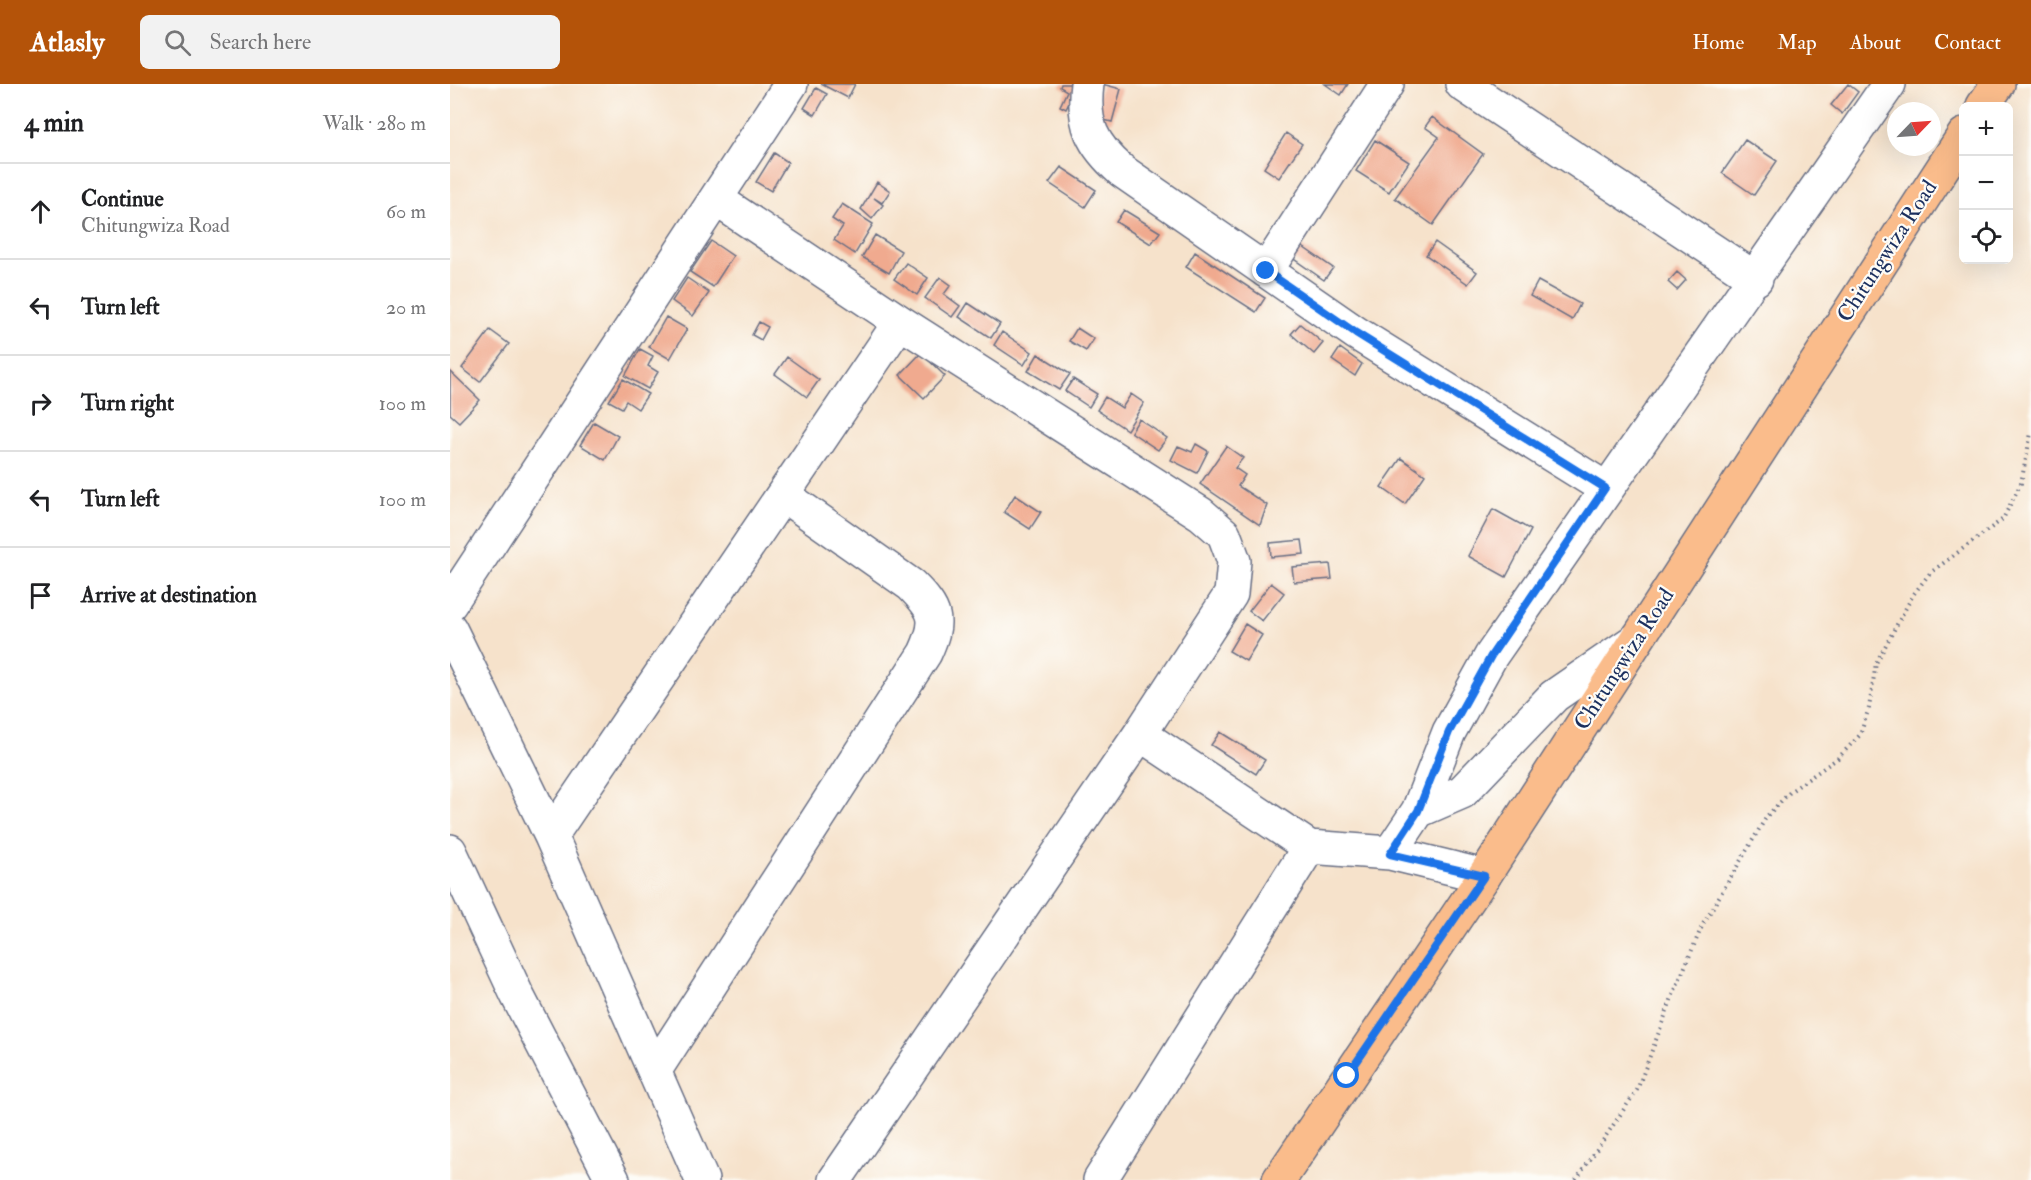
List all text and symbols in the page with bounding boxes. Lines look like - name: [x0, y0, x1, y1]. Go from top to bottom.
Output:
- search box: [140, 15, 560, 69]
- text: Atlasly: [30, 25, 104, 60]
- icon: search: [161, 26, 194, 59]
- text: Search here: [209, 28, 311, 56]
- text: Home: [1692, 29, 1744, 56]
- text: Map: [1777, 29, 1817, 56]
- text: About: [1850, 29, 1901, 56]
- text: Contact: [1934, 29, 2001, 56]
- north arrow: [1887, 102, 1941, 156]
- map controls: [1959, 102, 2013, 264]
- button: +: [1959, 102, 2013, 156]
- text: 4 min: [24, 107, 84, 139]
- text: Walk · 280 m: [323, 111, 426, 136]
- button: −: [1959, 156, 2013, 210]
- street label: Chitungwiza Road: [1831, 175, 1943, 327]
- text: Continue: [81, 185, 164, 213]
- icon: ahead: [24, 195, 57, 228]
- text: 60 m: [386, 199, 426, 224]
- button: locate: [1959, 210, 2013, 264]
- text: Chitungwiza Road: [81, 213, 230, 238]
- route end: [1252, 257, 1278, 283]
- icon: left: [24, 291, 57, 324]
- text: Turn left: [81, 293, 160, 321]
- text: 20 m: [386, 295, 426, 320]
- icon: right: [24, 387, 57, 420]
- text: Turn right: [81, 389, 174, 417]
- text: 100 m: [379, 391, 426, 416]
- icon: left: [24, 483, 57, 516]
- text: Turn left: [81, 485, 160, 513]
- text: 100 m: [379, 487, 426, 512]
- icon: arrive: [24, 579, 57, 612]
- text: Arrive at destination: [81, 581, 257, 609]
- street label: Chitungwiza Road: [1568, 583, 1680, 735]
- route start: [1333, 1062, 1359, 1088]

